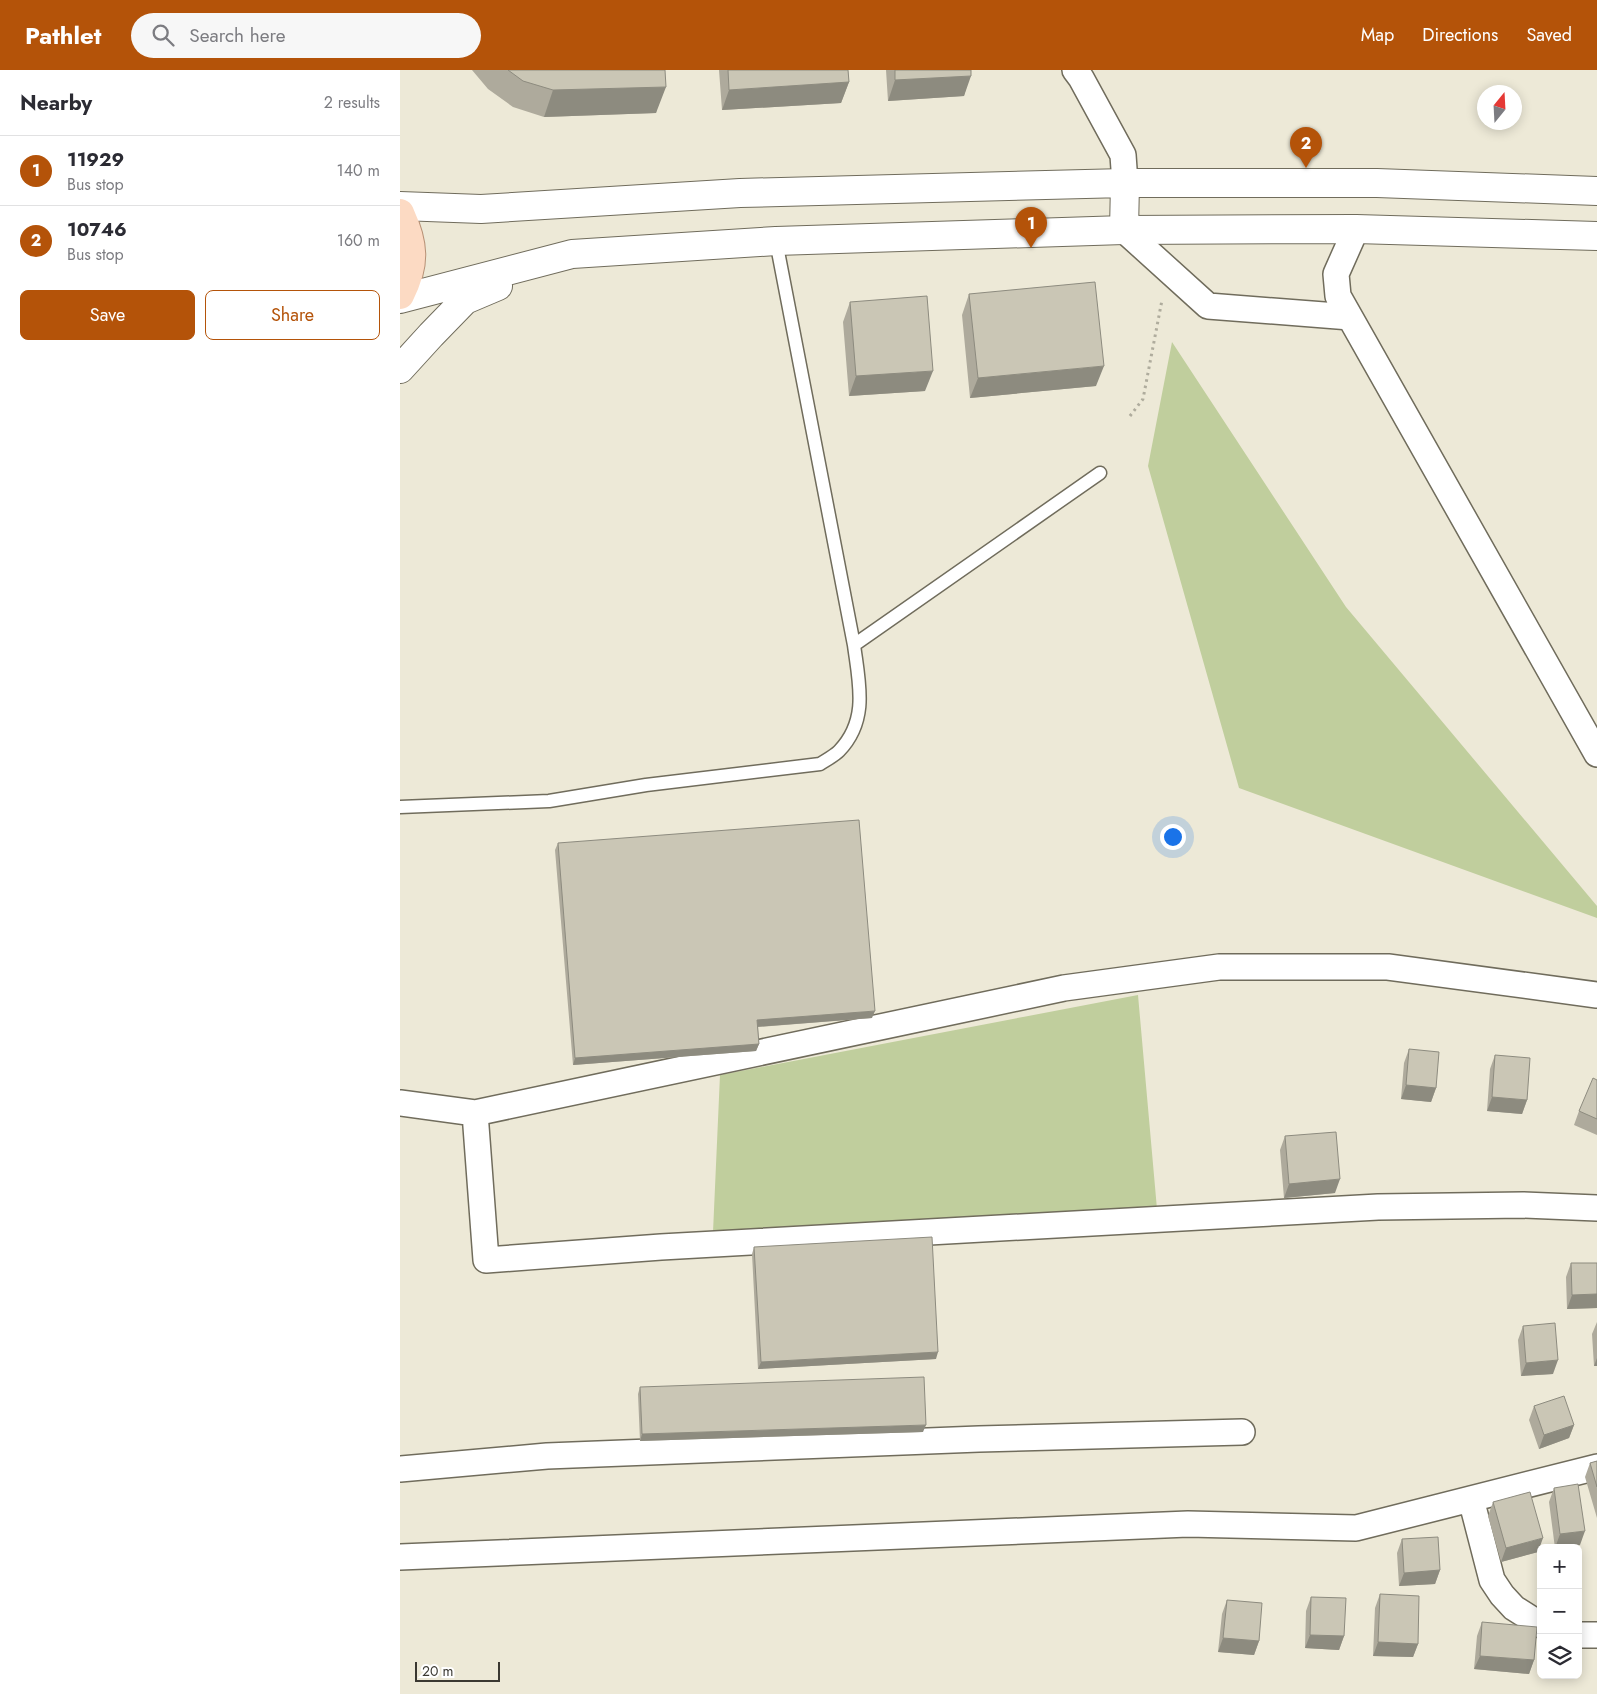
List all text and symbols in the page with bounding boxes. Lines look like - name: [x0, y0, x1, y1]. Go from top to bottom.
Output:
- search box: [131, 13, 481, 58]
- text: Pathlet: [25, 18, 101, 53]
- icon: search: [149, 21, 177, 49]
- text: Search here: [189, 22, 285, 49]
- text: Map: [1361, 22, 1394, 48]
- text: Directions: [1422, 22, 1498, 48]
- text: Saved: [1526, 22, 1572, 48]
- north arrow: [1477, 85, 1522, 130]
- text: Nearby: [20, 88, 92, 118]
- text: 2 results: [324, 91, 380, 114]
- pin: 2: [1290, 127, 1322, 168]
- text: 11929: [67, 146, 124, 173]
- text: 1: [32, 159, 40, 182]
- text: 140 m: [337, 159, 380, 182]
- text: Bus stop: [67, 173, 124, 196]
- pin: 1: [1015, 207, 1047, 248]
- text: 10746: [67, 216, 127, 243]
- text: 2: [31, 229, 41, 252]
- text: 160 m: [337, 229, 380, 252]
- text: Bus stop: [67, 243, 124, 266]
- button: Save: [20, 290, 195, 340]
- button: Share: [205, 290, 380, 340]
- your location: [1160, 824, 1186, 850]
- map controls: [1537, 1544, 1582, 1679]
- button: +: [1537, 1544, 1582, 1589]
- button: −: [1537, 1589, 1582, 1634]
- button: layers: [1537, 1634, 1582, 1679]
- scale bar: [415, 1659, 500, 1682]
- text: 20 m: [422, 1661, 454, 1681]

